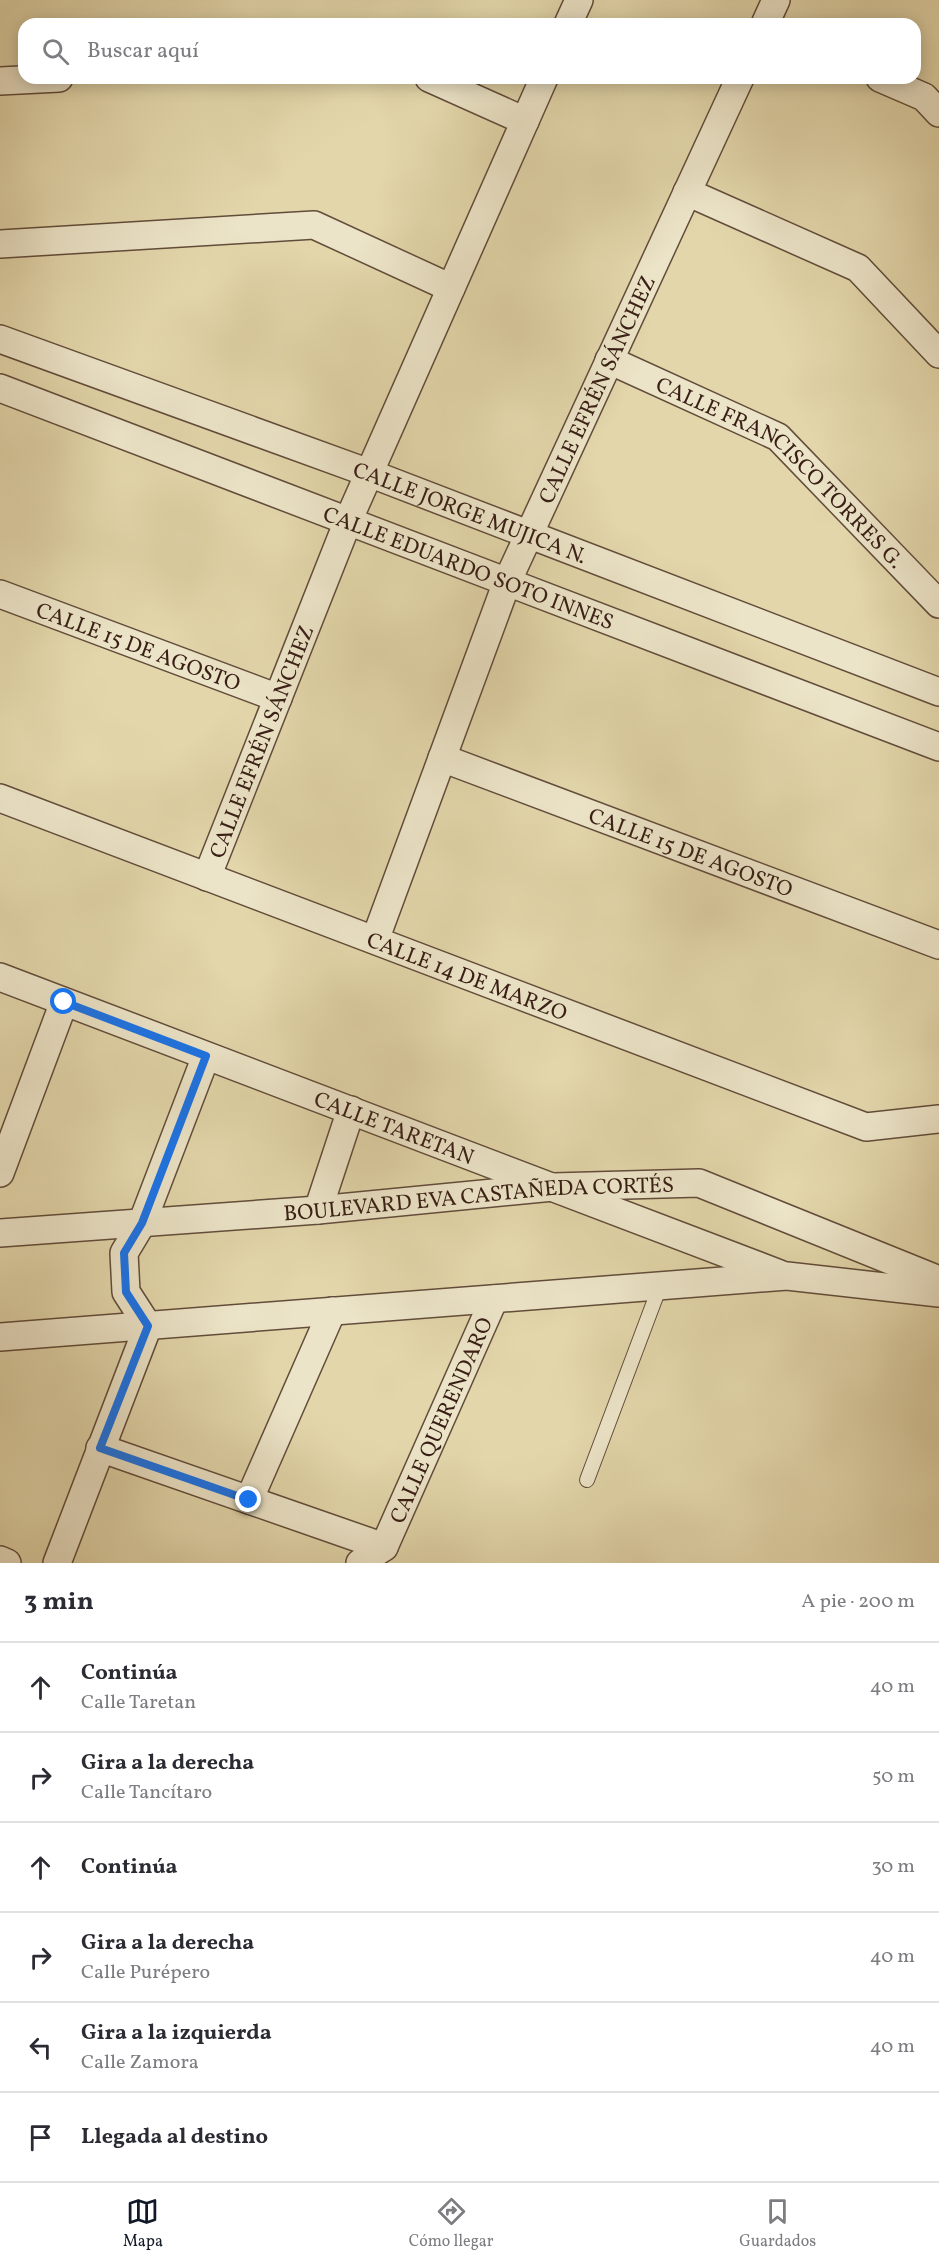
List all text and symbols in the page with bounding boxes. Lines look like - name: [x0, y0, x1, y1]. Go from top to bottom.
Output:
- search box: [18, 18, 921, 84]
- icon: search: [39, 35, 72, 68]
- text: Buscar aquí: [87, 36, 199, 67]
- street label: CALLE EFRÉN SÁNCHEZ: [532, 271, 665, 509]
- street label: CALLE FRANCISCO TORRES G.: [650, 370, 910, 577]
- street label: CALLE JORGE MUJICA N.: [348, 455, 591, 573]
- street label: CALLE EDUARDO SOTO INNES: [318, 500, 618, 639]
- street label: CALLE 15 DE AGOSTO: [31, 596, 244, 701]
- street label: CALLE EFRÉN SÁNCHEZ: [203, 621, 323, 863]
- street label: CALLE 15 DE AGOSTO: [583, 801, 797, 907]
- street label: CALLE 14 DE MARZO: [362, 926, 571, 1030]
- route start: [50, 988, 76, 1014]
- street label: CALLE TARETAN: [309, 1085, 478, 1174]
- street label: BOULEVARD EVA CASTAÑEDA CORTÉS: [282, 1171, 674, 1230]
- street label: CALLE QUERENDARO: [383, 1313, 502, 1529]
- route end: [235, 1486, 261, 1512]
- text: 3 min: [24, 1584, 94, 1620]
- text: A pie · 200 m: [801, 1588, 915, 1616]
- text: Continúa: [81, 1658, 178, 1689]
- icon: ahead: [24, 1671, 57, 1704]
- text: 40 m: [870, 1673, 915, 1701]
- text: Calle Taretan: [81, 1689, 196, 1717]
- text: Gira a la derecha: [81, 1748, 254, 1779]
- icon: right: [24, 1761, 57, 1794]
- text: 50 m: [872, 1763, 915, 1791]
- text: Calle Tancítaro: [81, 1779, 212, 1807]
- icon: ahead: [24, 1851, 57, 1884]
- text: Continúa: [81, 1852, 178, 1883]
- text: 30 m: [871, 1853, 915, 1881]
- text: Gira a la derecha: [81, 1928, 254, 1959]
- icon: right: [24, 1941, 57, 1974]
- text: 40 m: [870, 1943, 915, 1971]
- text: Calle Purépero: [81, 1959, 210, 1987]
- text: Gira a la izquierda: [81, 2018, 272, 2049]
- icon: left: [24, 2031, 57, 2064]
- text: 40 m: [870, 2033, 915, 2061]
- text: Calle Zamora: [81, 2049, 199, 2077]
- icon: arrive: [24, 2121, 57, 2154]
- text: Llegada al destino: [81, 2122, 268, 2153]
- tab: Mapa: [123, 2195, 163, 2253]
- tab: Cómo llegar: [409, 2195, 494, 2253]
- tab: Guardados: [739, 2195, 816, 2253]

